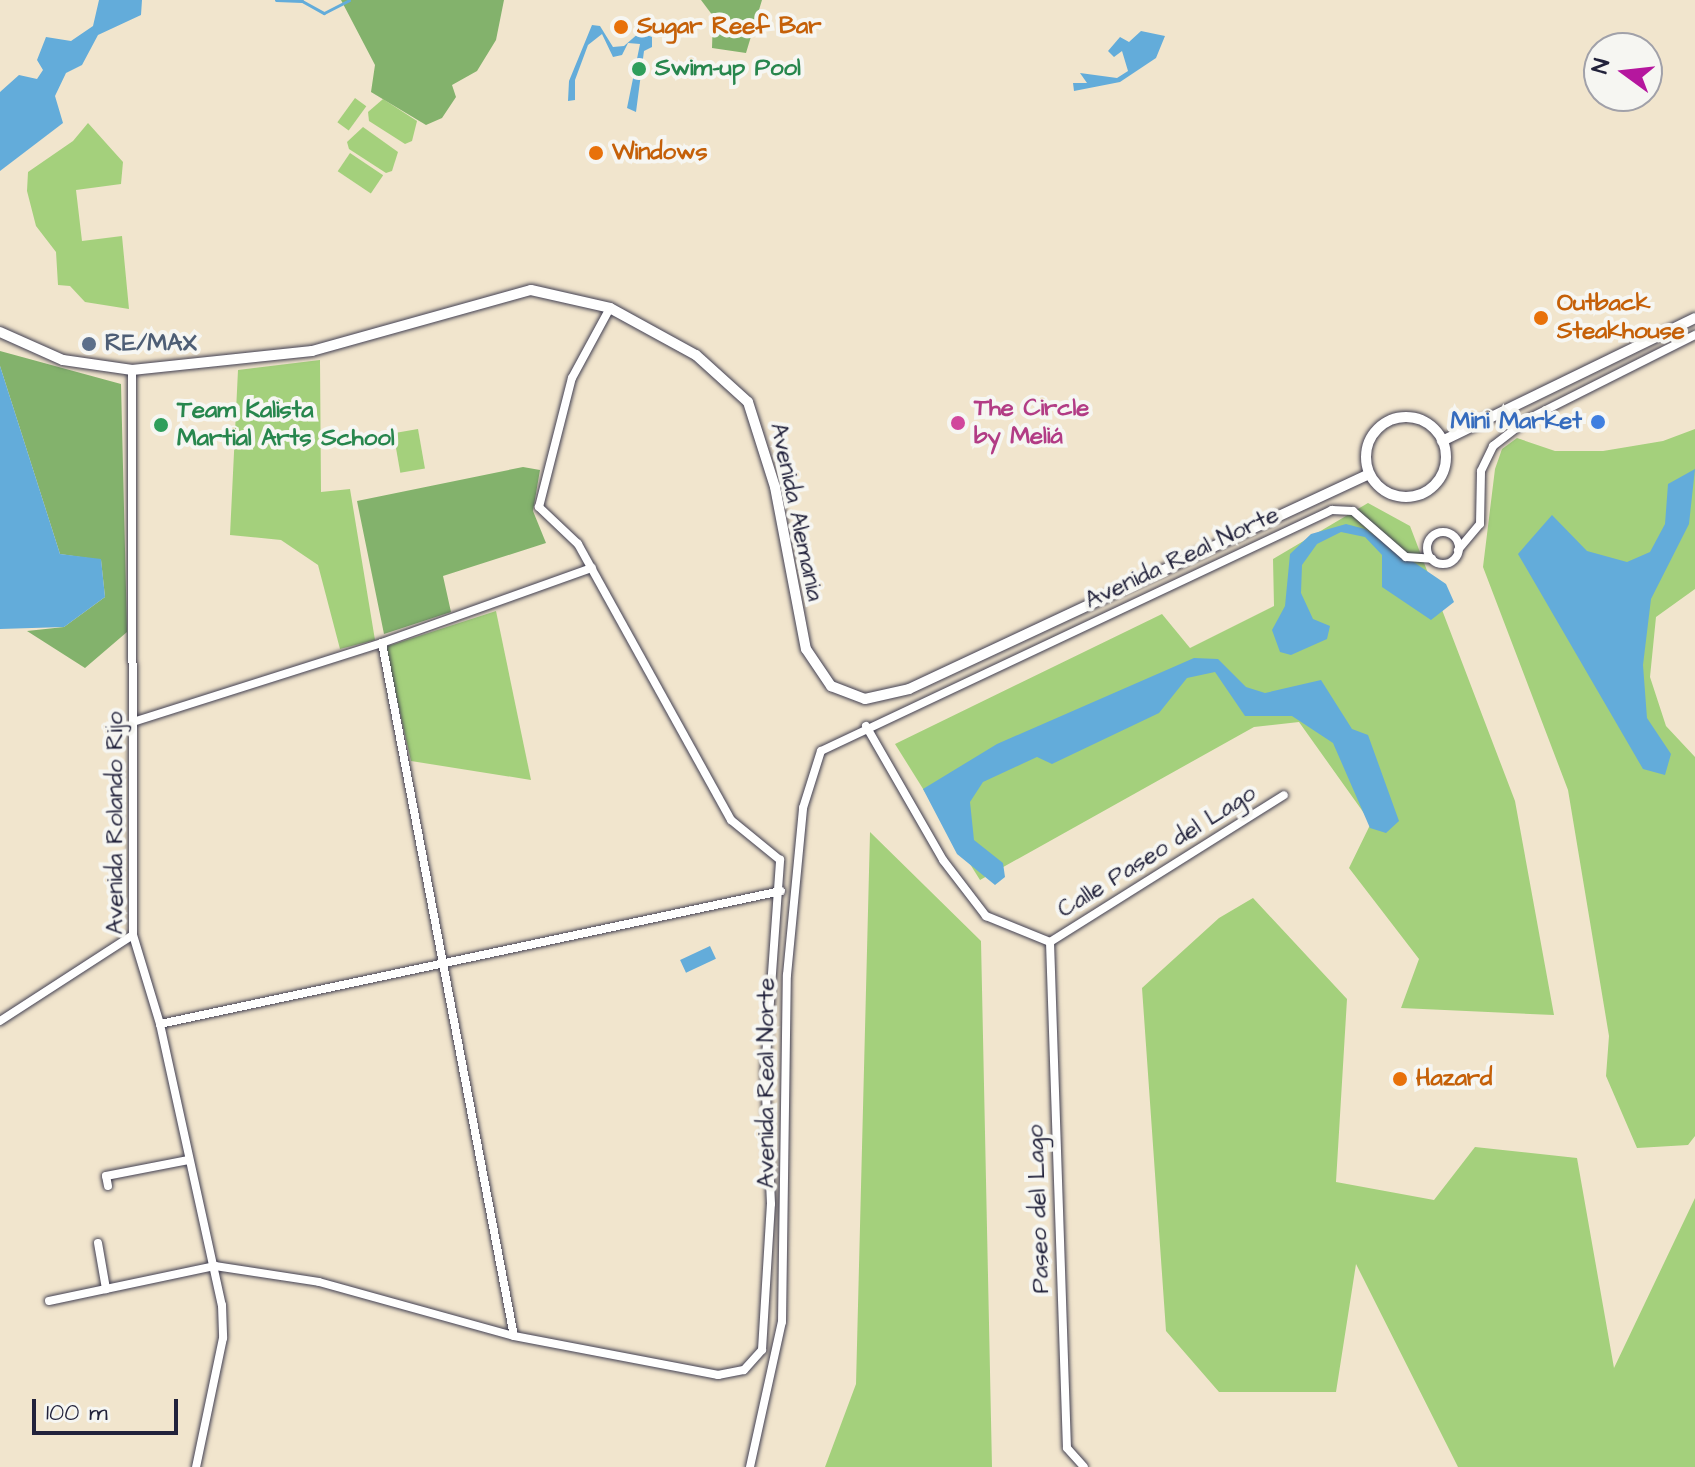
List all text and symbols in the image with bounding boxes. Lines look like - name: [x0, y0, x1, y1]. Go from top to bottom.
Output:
- place label: Sugar Reef Bar: [637, 13, 822, 41]
- marker: Sugar Reef Bar: [612, 18, 630, 36]
- north arrow: [1583, 32, 1663, 112]
- place label: Swim-up Pool: [655, 55, 801, 83]
- text: N: [1585, 56, 1618, 77]
- marker: Swim-up Pool: [630, 60, 648, 78]
- place label: Windows: [612, 139, 707, 167]
- marker: Windows: [587, 144, 605, 162]
- place label: Outback Steakhouse: [1557, 290, 1685, 346]
- marker: Outback Steakhouse: [1532, 309, 1550, 327]
- place label: RE/MAX: [105, 330, 197, 358]
- marker: RE/MAX: [80, 335, 98, 353]
- place label: The Circle by Meliá: [974, 395, 1089, 451]
- place label: Team Kalista Martial Arts School: [177, 397, 394, 453]
- place label: Mini Market: [1451, 408, 1582, 436]
- marker: Mini Market: [1589, 413, 1607, 431]
- marker: The Circle by Meliá: [949, 414, 967, 432]
- marker: Team Kalista Martial Arts School: [152, 416, 170, 434]
- street label: Avenida Alemania: [763, 420, 829, 604]
- street label: Avenida Real Norte: [1080, 500, 1284, 616]
- street label: Avenida Rolando Rijo: [102, 711, 130, 935]
- street label: Calle Paseo del Lago: [1053, 779, 1261, 925]
- street label: Avenida Real Norte: [753, 978, 781, 1188]
- place label: Hazard: [1416, 1065, 1492, 1093]
- marker: Hazard: [1391, 1070, 1409, 1088]
- street label: Paseo del Lago: [1022, 1124, 1056, 1294]
- scale bar: [36, 1383, 182, 1433]
- text: 100 m: [46, 1396, 108, 1430]

